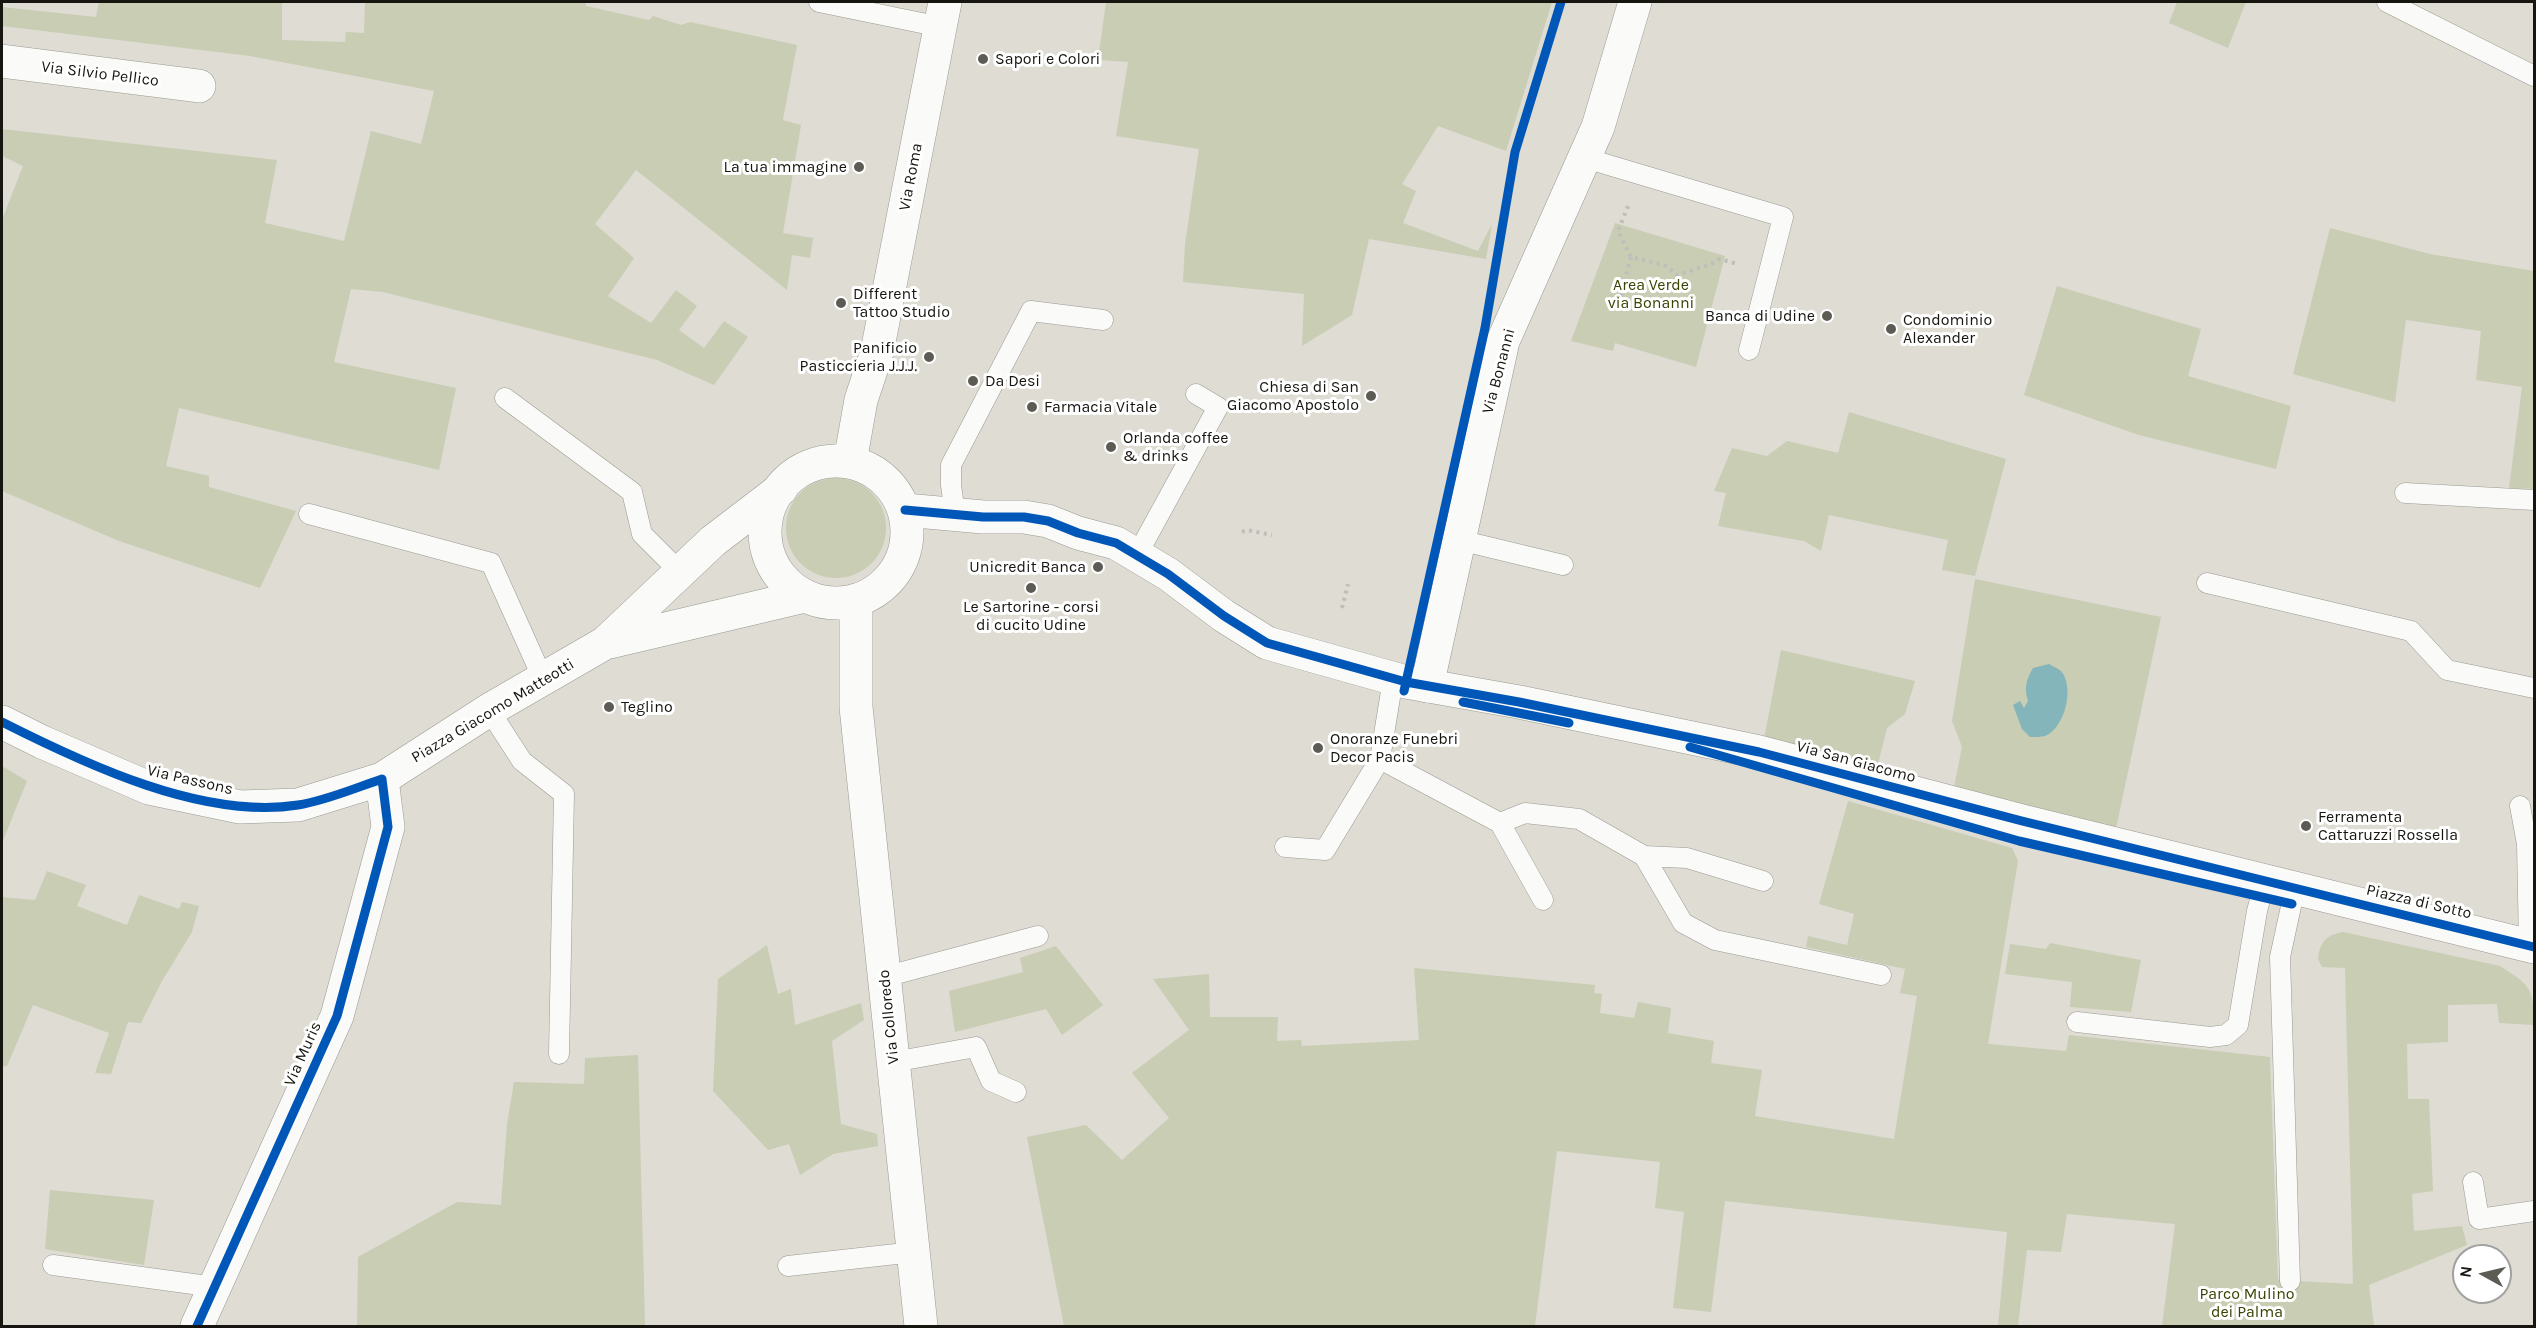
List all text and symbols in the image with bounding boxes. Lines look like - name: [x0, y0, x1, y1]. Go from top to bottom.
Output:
- place label: Sapori e Colori: [995, 49, 1100, 69]
- marker: Sapori e Colori: [976, 52, 990, 66]
- street label: Via Silvio Pellico: [40, 57, 160, 91]
- street label: Via Roma: [895, 141, 927, 213]
- place label: La tua immagine: [723, 157, 847, 177]
- marker: La tua immagine: [852, 160, 866, 174]
- park label: Area Verde via Bonanni: [1608, 275, 1694, 313]
- place label: Different Tattoo Studio: [853, 284, 950, 322]
- marker: Different Tattoo Studio: [834, 296, 848, 310]
- place label: Banca di Udine: [1705, 306, 1815, 326]
- marker: Banca di Udine: [1820, 309, 1834, 323]
- place label: Condominio Alexander: [1903, 310, 1992, 348]
- marker: Condominio Alexander: [1884, 322, 1898, 336]
- street label: Via Bonanni: [1478, 326, 1520, 416]
- place label: Panificio Pasticcieria J.J.J.: [800, 338, 917, 376]
- marker: Panificio Pasticcieria J.J.J.: [922, 350, 936, 364]
- place label: Da Desi: [985, 371, 1040, 391]
- marker: Da Desi: [966, 374, 980, 388]
- place label: Chiesa di San Giacomo Apostolo: [1227, 377, 1359, 415]
- marker: Chiesa di San Giacomo Apostolo: [1364, 389, 1378, 403]
- place label: Farmacia Vitale: [1044, 397, 1157, 417]
- marker: Farmacia Vitale: [1025, 400, 1039, 414]
- place label: Orlanda coffee & drinks: [1123, 428, 1229, 466]
- marker: Orlanda coffee & drinks: [1104, 440, 1118, 454]
- place label: Unicredit Banca: [969, 557, 1086, 577]
- marker: Unicredit Banca: [1091, 560, 1105, 574]
- marker: Le Sartorine - corsi di cucito Udine: [1024, 581, 1038, 595]
- place label: Le Sartorine - corsi di cucito Udine: [963, 597, 1099, 635]
- street label: Piazza Giacomo Matteotti: [408, 655, 578, 767]
- place label: Teglino: [621, 697, 673, 717]
- marker: Teglino: [602, 700, 616, 714]
- place label: Onoranze Funebri Decor Pacis: [1330, 729, 1458, 767]
- street label: Via San Giacomo: [1794, 737, 1918, 787]
- marker: Onoranze Funebri Decor Pacis: [1311, 741, 1325, 755]
- street label: Via Passons: [145, 761, 235, 799]
- place label: Ferramenta Cattaruzzi Rossella: [2318, 807, 2458, 845]
- marker: Ferramenta Cattaruzzi Rossella: [2299, 819, 2313, 833]
- street label: Piazza di Sotto: [2364, 881, 2474, 923]
- street label: Via Colloredo: [874, 969, 904, 1065]
- street label: Via Muris: [280, 1019, 326, 1089]
- north arrow: [2452, 1244, 2512, 1304]
- text: N: [2455, 1265, 2476, 1279]
- park label: Parco Mulino dei Palma: [2199, 1284, 2295, 1322]

